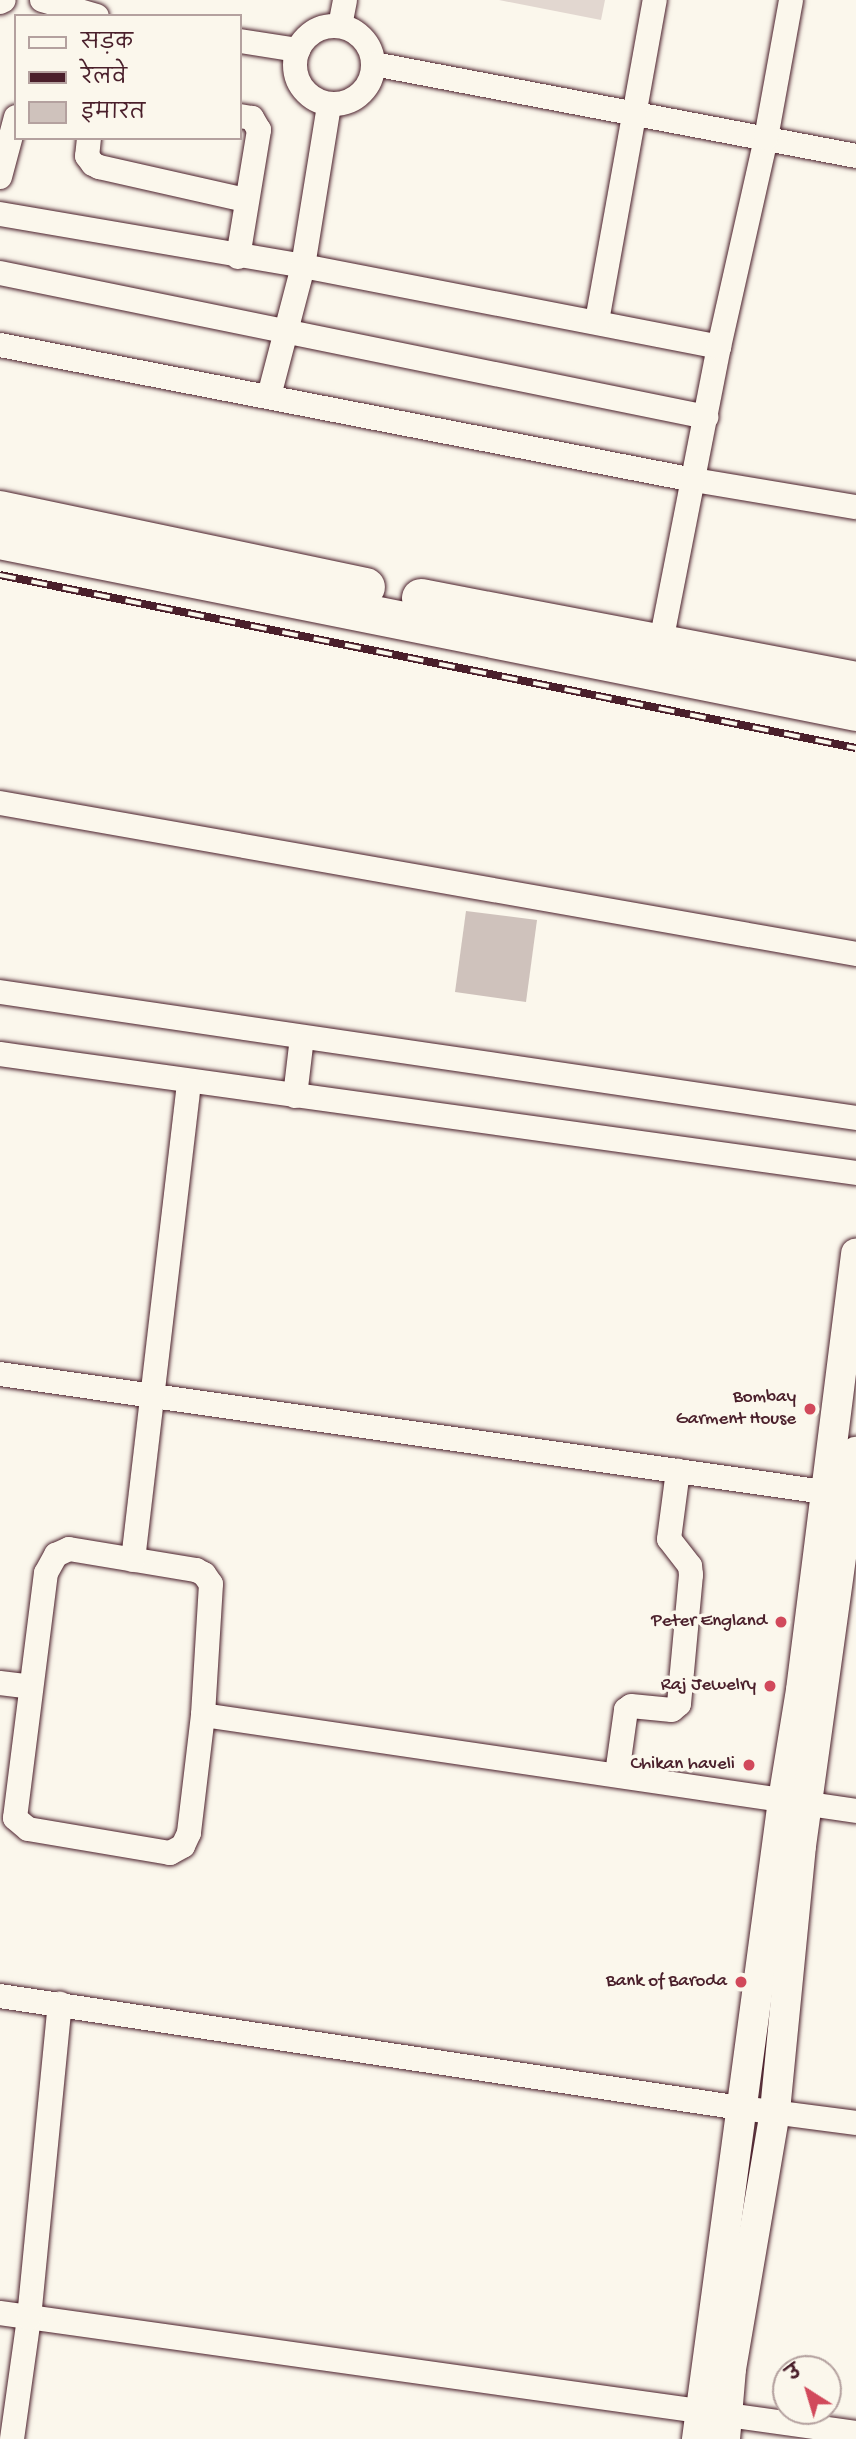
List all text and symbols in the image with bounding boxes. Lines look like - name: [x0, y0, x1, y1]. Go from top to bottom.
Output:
- legend: [14, 14, 242, 140]
- text: सड़क: [81, 32, 133, 57]
- text: रेलवे: [81, 67, 127, 92]
- text: इमारत: [81, 102, 145, 127]
- place label: Bombay Garment House: [676, 1387, 796, 1431]
- marker: Bombay Garment House: [802, 1401, 818, 1417]
- place label: Peter England: [651, 1611, 767, 1633]
- marker: Peter England: [773, 1614, 789, 1630]
- place label: Raj Jewelry: [661, 1675, 756, 1697]
- marker: Raj Jewelry: [762, 1678, 778, 1694]
- place label: Chikan haveli: [631, 1754, 735, 1776]
- marker: Chikan haveli: [741, 1757, 757, 1773]
- place label: Bank of Baroda: [606, 1971, 727, 1993]
- marker: Bank of Baroda: [733, 1974, 749, 1990]
- north arrow: [772, 2355, 842, 2425]
- text: उ: [783, 2361, 807, 2387]

